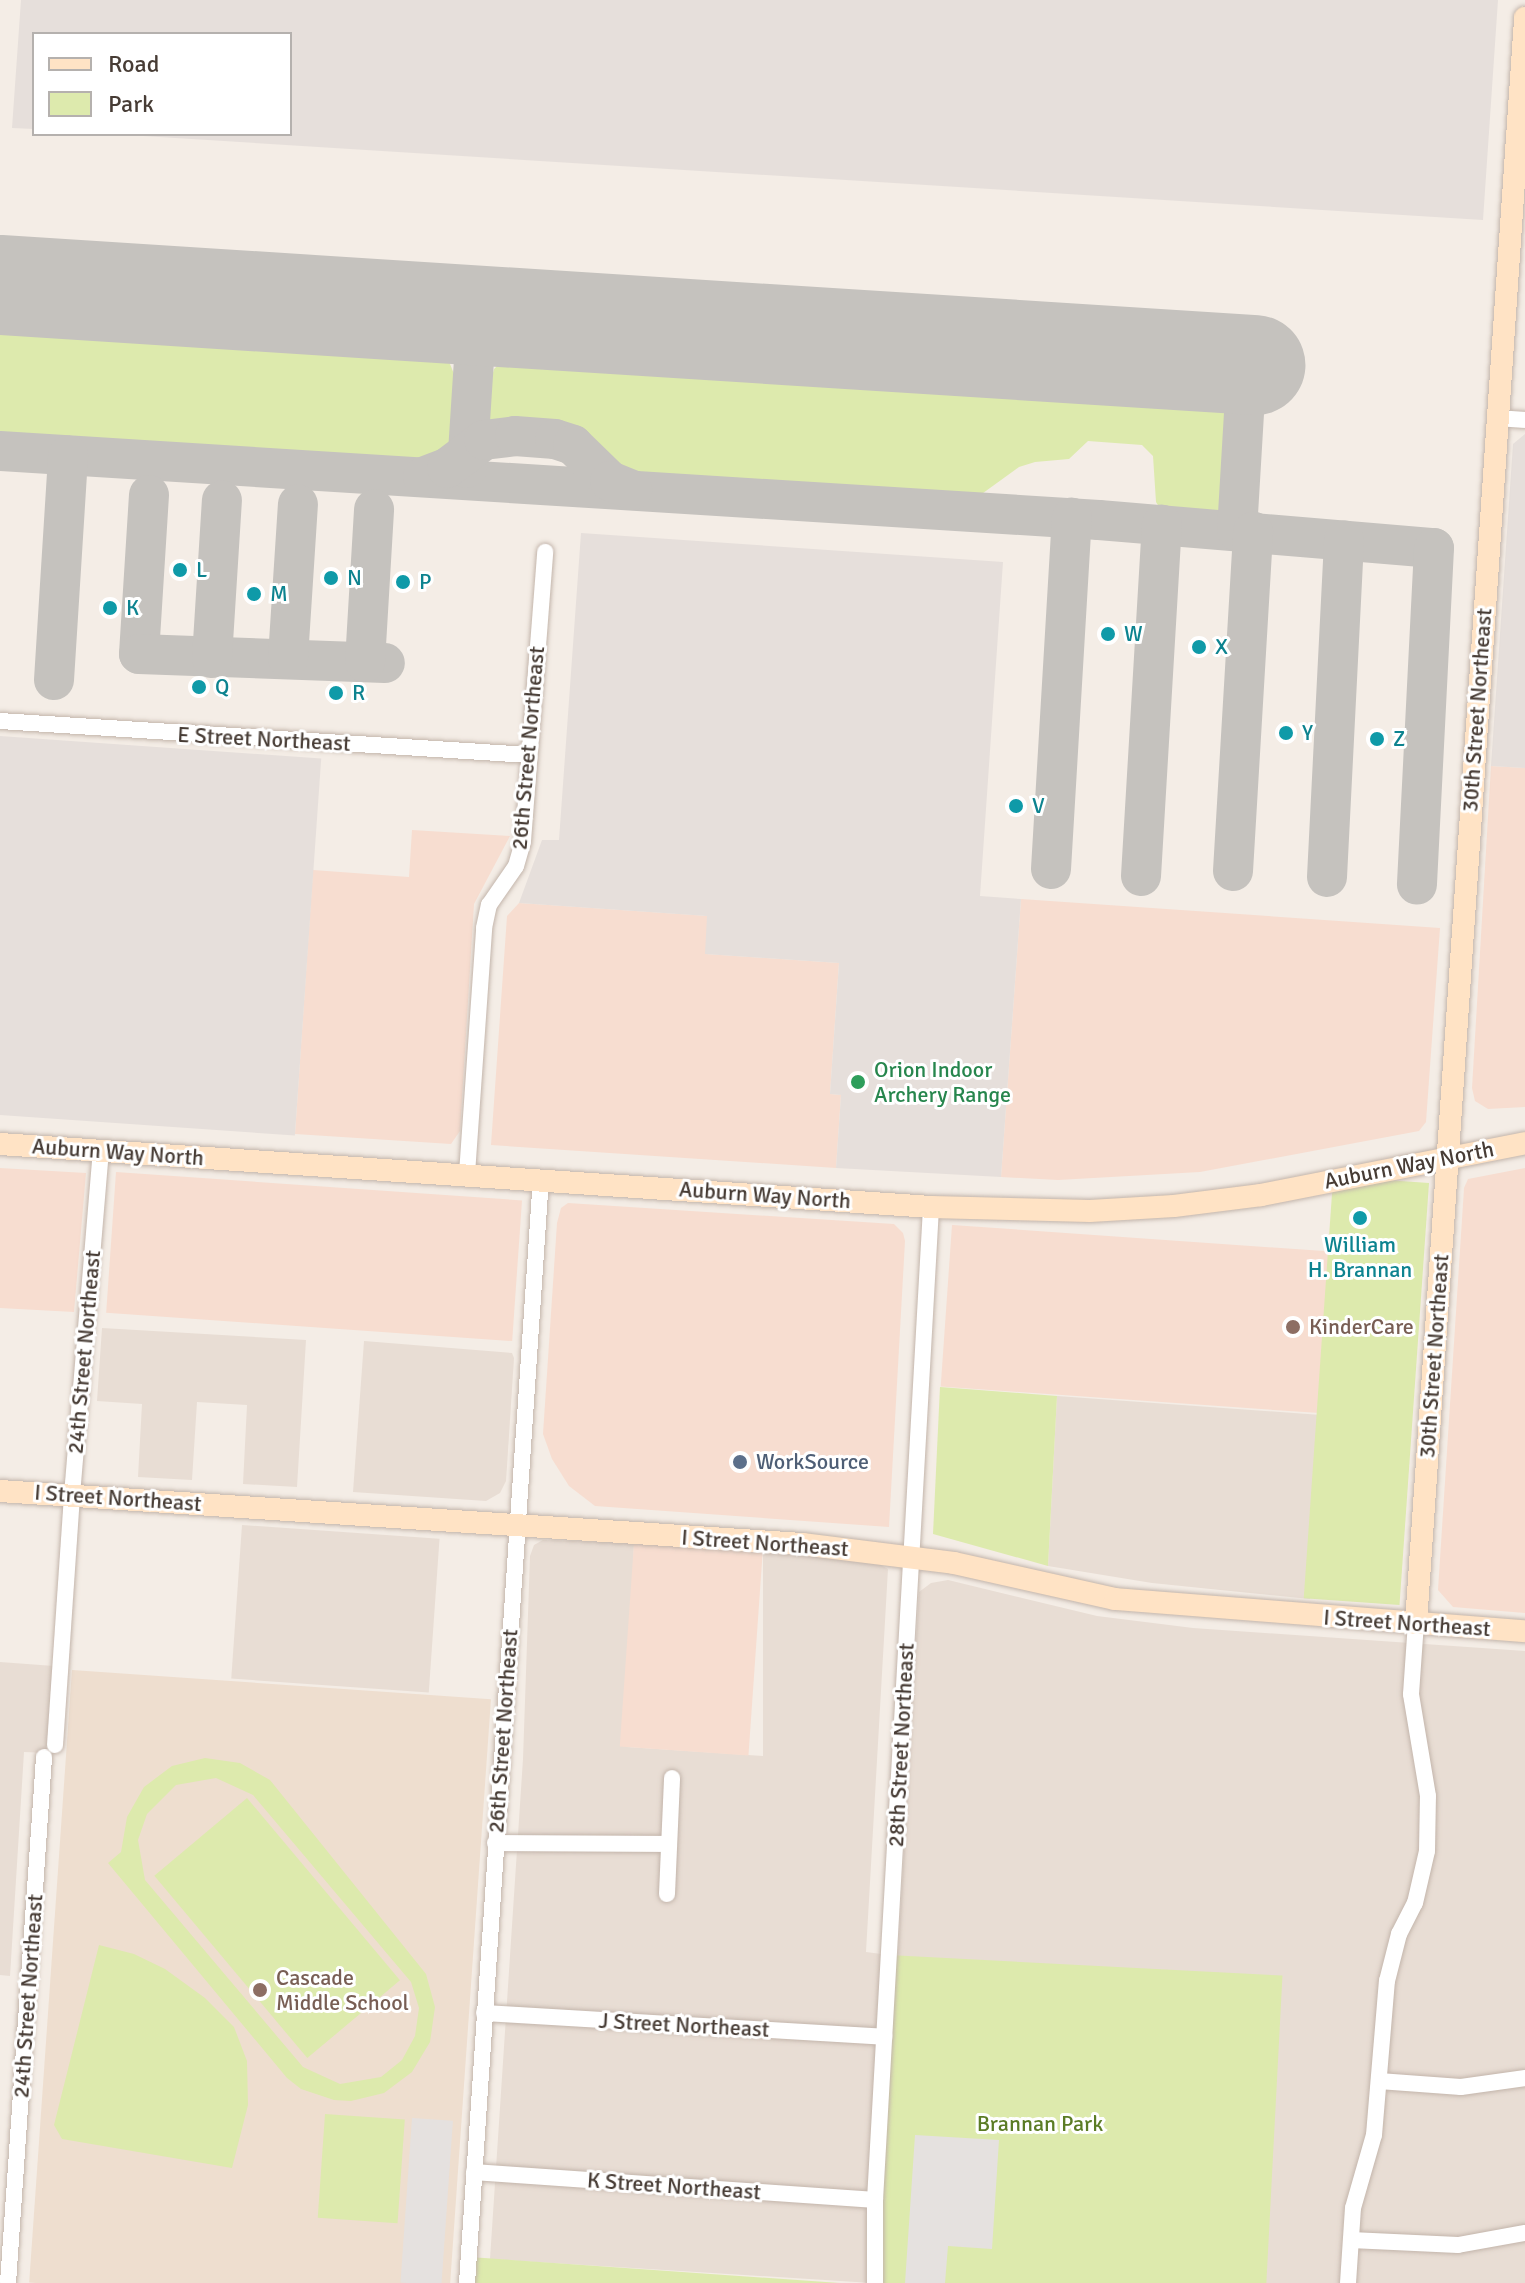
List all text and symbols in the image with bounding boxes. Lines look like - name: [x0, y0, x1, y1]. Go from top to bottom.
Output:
- legend: [32, 32, 292, 136]
- text: Road: [108, 49, 159, 79]
- text: Park: [108, 89, 154, 119]
- place label: L: [196, 557, 207, 583]
- marker: L: [171, 561, 189, 579]
- place label: N: [347, 565, 362, 591]
- marker: N: [322, 569, 340, 587]
- place label: P: [419, 569, 431, 595]
- marker: P: [394, 573, 412, 591]
- place label: M: [270, 581, 288, 607]
- marker: M: [245, 585, 263, 603]
- place label: K: [126, 595, 139, 621]
- marker: K: [101, 599, 119, 617]
- street label: 30th Street Northeast: [1457, 607, 1497, 813]
- place label: W: [1124, 621, 1143, 647]
- marker: W: [1099, 625, 1117, 643]
- place label: X: [1215, 634, 1228, 660]
- marker: X: [1190, 638, 1208, 656]
- street label: 26th Street Northeast: [506, 645, 550, 851]
- place label: Q: [215, 674, 229, 700]
- marker: Q: [190, 678, 208, 696]
- place label: R: [352, 680, 365, 706]
- marker: R: [327, 684, 345, 702]
- place label: Y: [1302, 720, 1313, 746]
- street label: E Street Northeast: [177, 721, 351, 757]
- marker: Y: [1277, 724, 1295, 742]
- place label: Z: [1393, 726, 1405, 752]
- marker: Z: [1368, 730, 1386, 748]
- place label: V: [1032, 793, 1045, 819]
- marker: V: [1007, 797, 1025, 815]
- place label: Orion Indoor Archery Range: [874, 1056, 1011, 1108]
- marker: Orion Indoor Archery Range: [849, 1073, 867, 1091]
- street label: Auburn Way North: [31, 1133, 205, 1171]
- street label: Auburn Way North: [1322, 1136, 1496, 1194]
- street label: Auburn Way North: [678, 1176, 852, 1214]
- marker: William H. Brannan: [1351, 1209, 1369, 1227]
- place label: William H. Brannan: [1308, 1231, 1412, 1282]
- street label: 24th Street Northeast: [62, 1249, 106, 1455]
- street label: 30th Street Northeast: [1414, 1253, 1454, 1459]
- place label: KinderCare: [1309, 1314, 1414, 1340]
- marker: KinderCare: [1284, 1318, 1302, 1336]
- place label: WorkSource: [756, 1449, 869, 1475]
- marker: WorkSource: [731, 1453, 749, 1471]
- street label: I Street Northeast: [34, 1479, 202, 1517]
- street label: I Street Northeast: [681, 1524, 849, 1562]
- street label: I Street Northeast: [1323, 1604, 1491, 1642]
- street label: 26th Street Northeast: [483, 1628, 523, 1834]
- street label: 28th Street Northeast: [882, 1642, 920, 1848]
- street label: 24th Street Northeast: [8, 1893, 48, 2099]
- place label: Cascade Middle School: [276, 1964, 409, 2016]
- marker: Cascade Middle School: [251, 1981, 269, 1999]
- street label: J Street Northeast: [598, 2007, 770, 2043]
- park label: Brannan Park: [977, 2111, 1103, 2137]
- street label: K Street Northeast: [586, 2167, 762, 2205]

